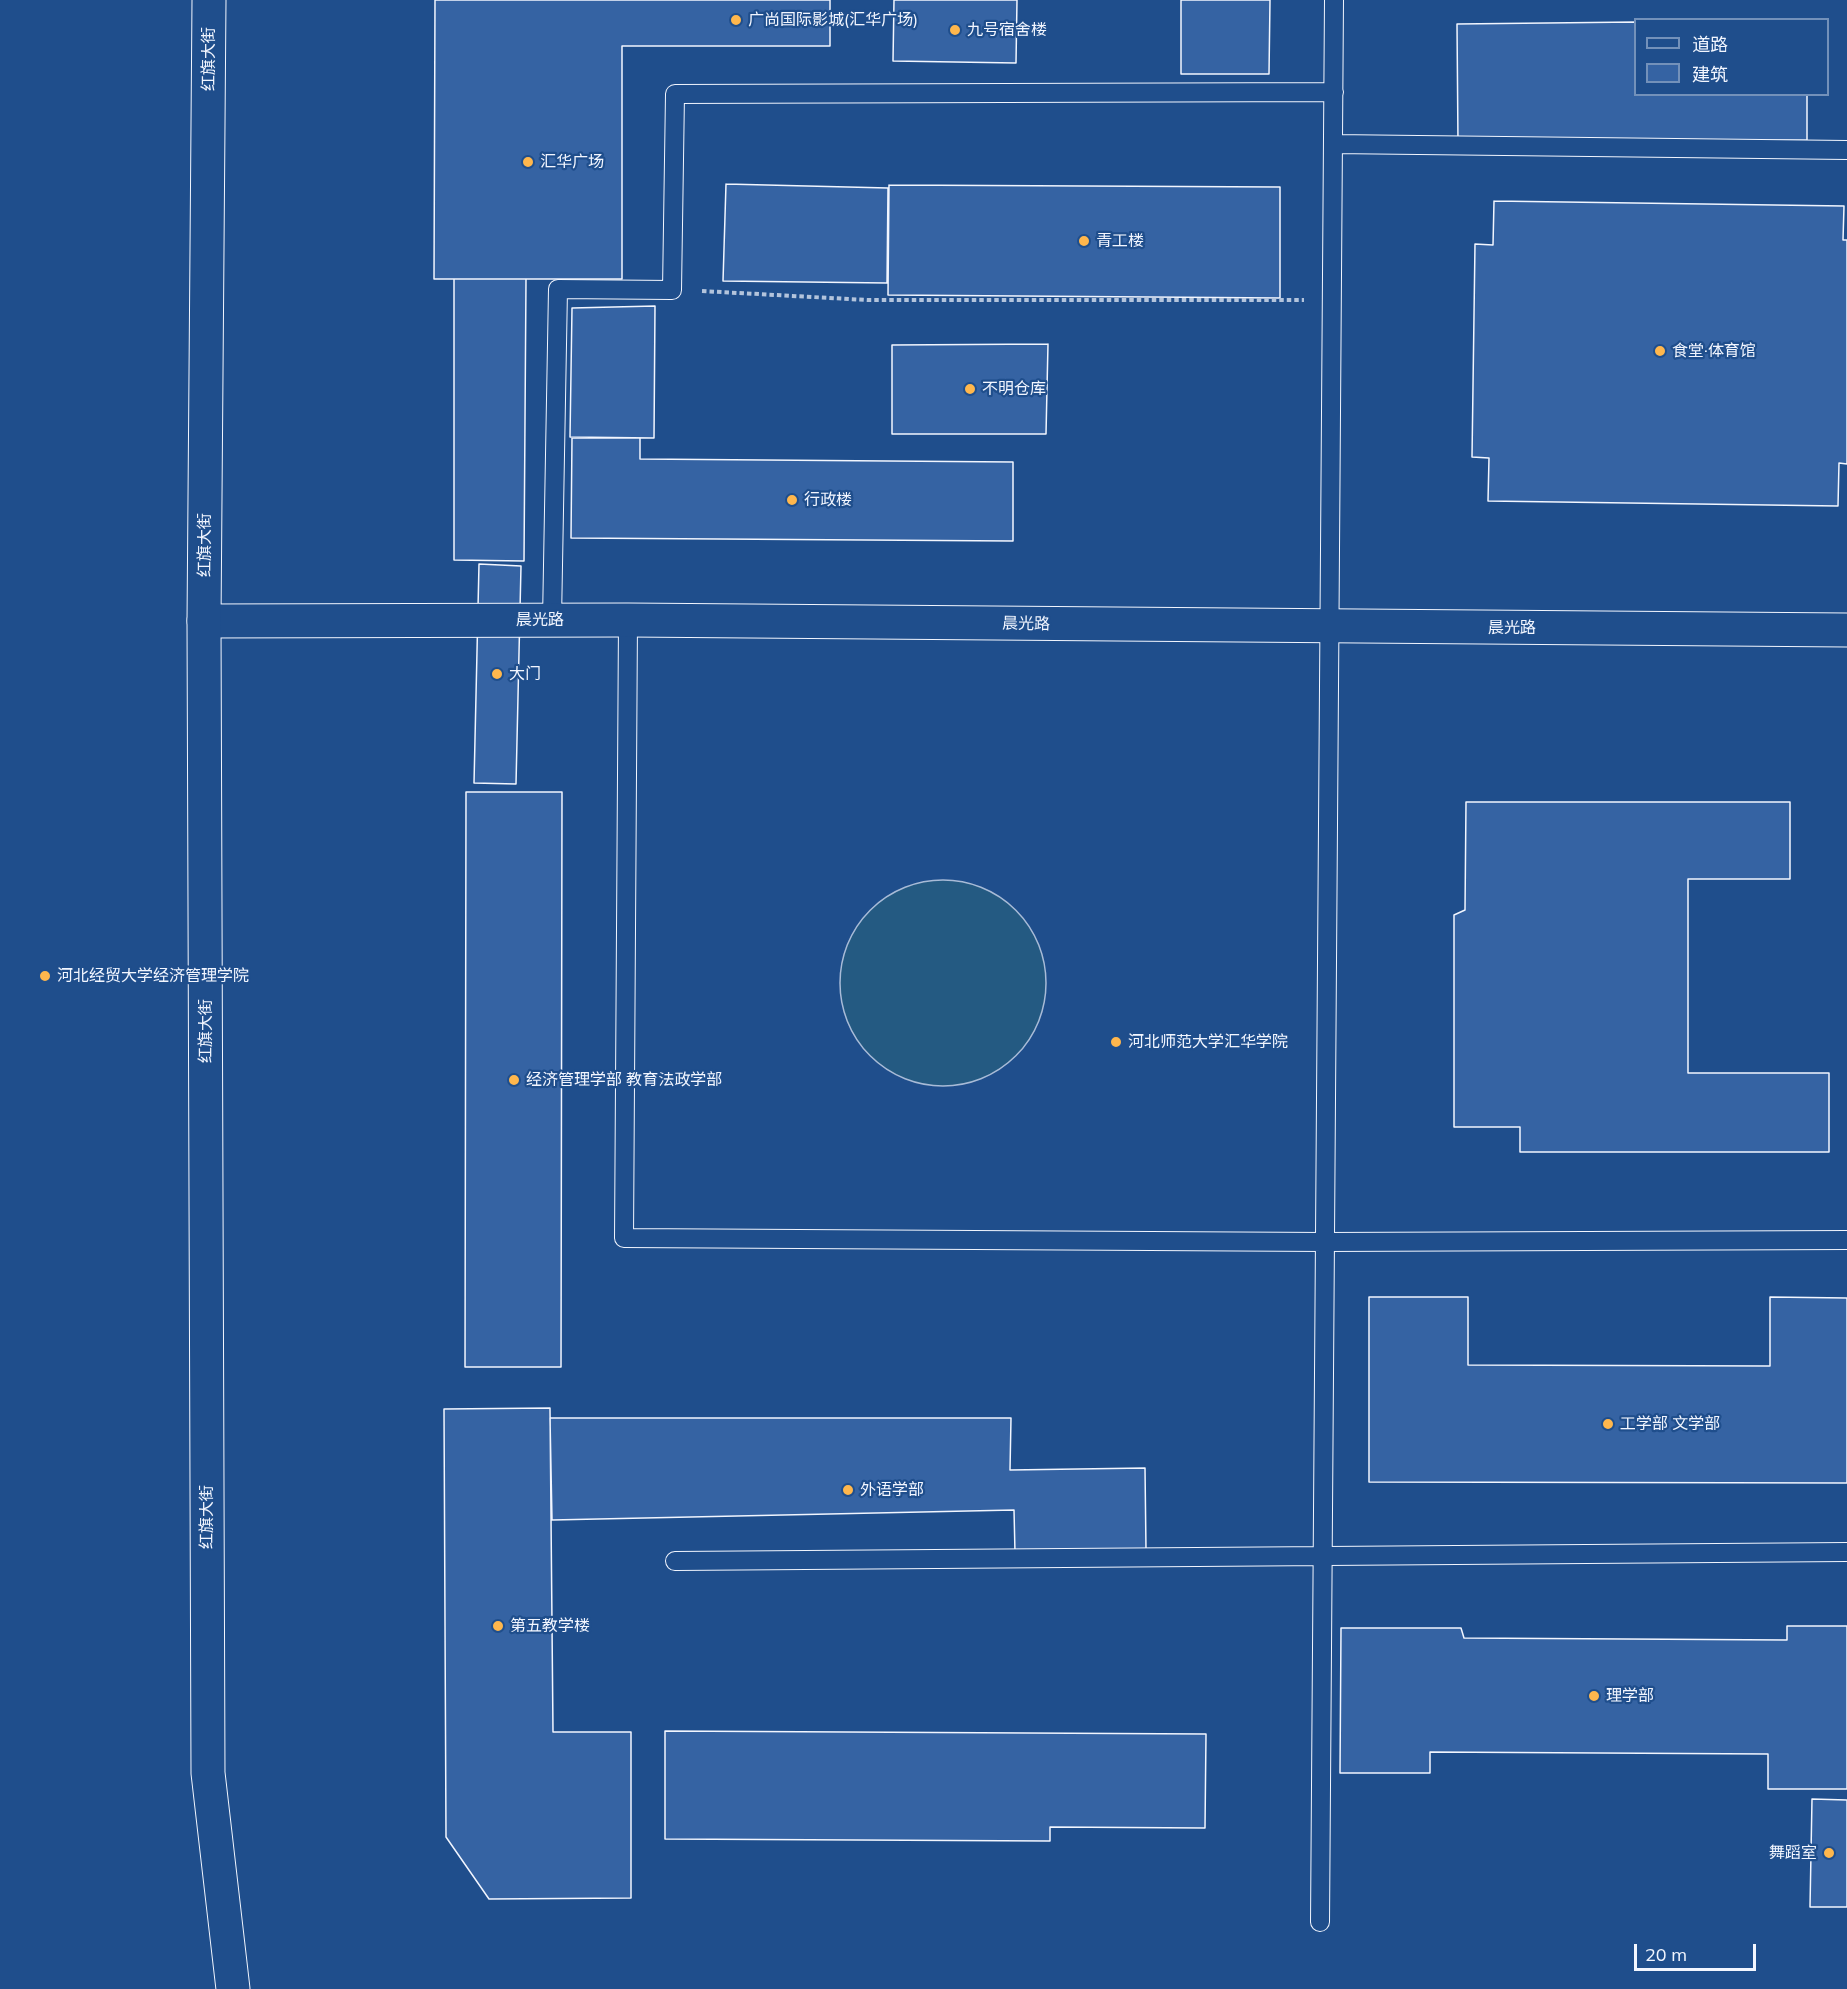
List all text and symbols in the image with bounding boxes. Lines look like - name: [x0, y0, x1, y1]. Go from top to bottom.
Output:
- place label: 广尚国际影城(汇华广场): [748, 10, 918, 30]
- marker: 广尚国际影城(汇华广场): [729, 13, 743, 27]
- legend: [1634, 18, 1829, 96]
- place label: 九号宿舍楼: [967, 20, 1047, 40]
- marker: 九号宿舍楼: [948, 23, 962, 37]
- street label: 红旗大街: [199, 27, 219, 91]
- text: 道路: [1692, 33, 1728, 56]
- text: 建筑: [1692, 63, 1728, 86]
- place label: 汇华广场: [540, 152, 604, 172]
- marker: 汇华广场: [521, 155, 535, 169]
- place label: 青工楼: [1096, 231, 1144, 251]
- marker: 青工楼: [1077, 234, 1091, 248]
- place label: 食堂·体育馆: [1672, 341, 1756, 361]
- marker: 食堂·体育馆: [1653, 344, 1667, 358]
- place label: 不明仓库: [982, 379, 1046, 399]
- marker: 不明仓库: [963, 382, 977, 396]
- place label: 行政楼: [804, 490, 852, 510]
- marker: 行政楼: [785, 493, 799, 507]
- street label: 红旗大街: [195, 513, 215, 577]
- street label: 晨光路: [516, 610, 564, 630]
- street label: 晨光路: [1002, 614, 1050, 634]
- street label: 晨光路: [1488, 618, 1536, 638]
- place label: 大门: [509, 664, 541, 684]
- marker: 大门: [490, 667, 504, 681]
- place label: 河北经贸大学经济管理学院: [57, 966, 249, 986]
- marker: 河北经贸大学经济管理学院: [38, 969, 52, 983]
- street label: 红旗大街: [196, 999, 216, 1063]
- place label: 河北师范大学汇华学院: [1128, 1032, 1288, 1052]
- marker: 河北师范大学汇华学院: [1109, 1035, 1123, 1049]
- place label: 经济管理学部 教育法政学部: [526, 1070, 722, 1090]
- marker: 经济管理学部 教育法政学部: [507, 1073, 521, 1087]
- place label: 工学部 文学部: [1620, 1414, 1720, 1434]
- marker: 工学部 文学部: [1601, 1417, 1615, 1431]
- place label: 外语学部: [860, 1480, 924, 1500]
- marker: 外语学部: [841, 1483, 855, 1497]
- street label: 红旗大街: [197, 1485, 217, 1549]
- place label: 第五教学楼: [510, 1616, 590, 1636]
- marker: 第五教学楼: [491, 1619, 505, 1633]
- place label: 理学部: [1606, 1686, 1654, 1706]
- marker: 理学部: [1587, 1689, 1601, 1703]
- place label: 舞蹈室: [1769, 1843, 1817, 1863]
- marker: 舞蹈室: [1822, 1846, 1836, 1860]
- scale bar: [1637, 1932, 1758, 1970]
- text: 20 m: [1645, 1943, 1687, 1966]

